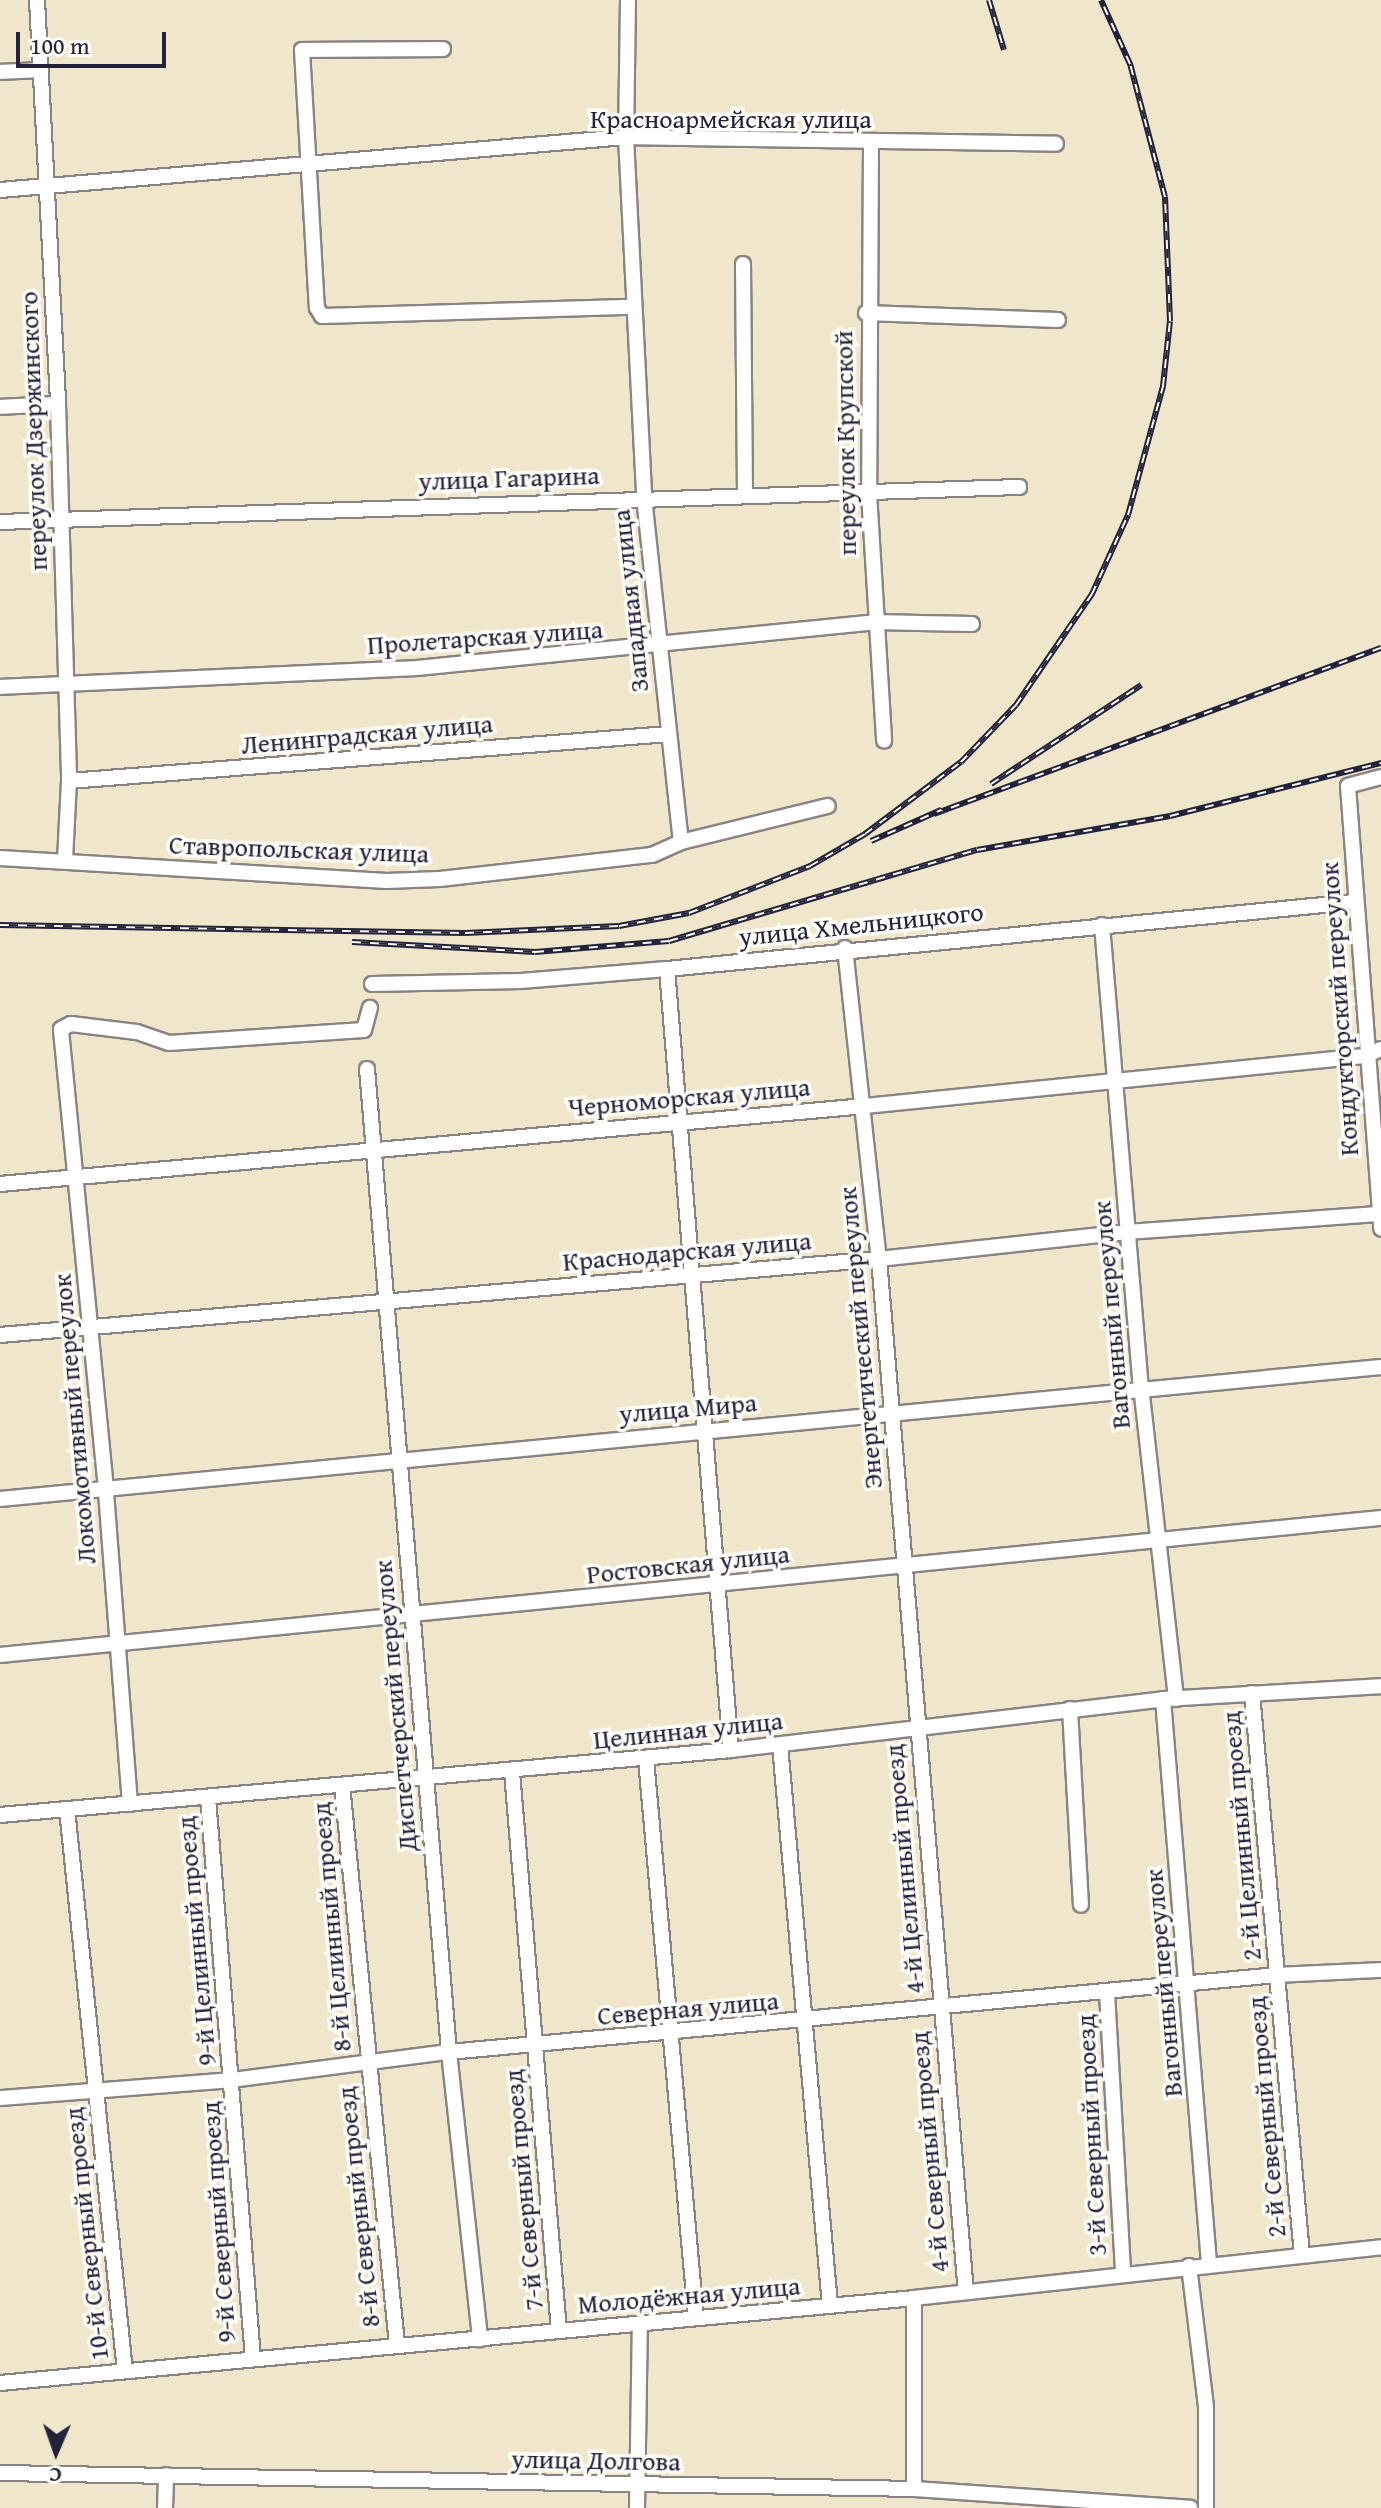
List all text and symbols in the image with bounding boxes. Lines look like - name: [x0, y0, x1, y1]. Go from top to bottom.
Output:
- scale bar: [20, 16, 170, 66]
- text: 100 m: [30, 28, 90, 63]
- street label: Красноармейская улица: [590, 103, 872, 135]
- street label: переулок Дзержинского: [13, 291, 53, 571]
- street label: переулок Крупской: [827, 330, 863, 556]
- street label: улица Гагарина: [418, 459, 600, 497]
- street label: Западная улица: [605, 508, 655, 694]
- street label: Пролетарская улица: [366, 613, 604, 661]
- street label: Ленинградская улица: [240, 707, 494, 761]
- street label: Ставропольская улица: [168, 829, 430, 869]
- street label: Кондукторский переулок: [1313, 861, 1365, 1157]
- street label: улица Хмельницкого: [737, 896, 985, 952]
- street label: Черноморская улица: [567, 1071, 811, 1123]
- street label: Энергетический переулок: [831, 1186, 889, 1490]
- street label: Вагонный переулок: [1086, 1200, 1136, 1430]
- street label: Краснодарская улица: [561, 1225, 813, 1277]
- street label: Локомотивный переулок: [46, 1273, 102, 1565]
- street label: улица Мира: [618, 1386, 758, 1430]
- street label: Ростовская улица: [585, 1538, 791, 1590]
- street label: Диспетчерский переулок: [367, 1559, 423, 1853]
- street label: Целинная улица: [592, 1705, 784, 1755]
- street label: 2-й Целинный проезд: [1215, 1710, 1267, 1962]
- street label: 4-й Целинный проезд: [878, 1743, 930, 1995]
- street label: 8-й Целинный проезд: [305, 1801, 357, 2053]
- street label: 9-й Целинный проезд: [170, 1815, 222, 2067]
- street label: Вагонный переулок: [1138, 1868, 1188, 2098]
- street label: Северная улица: [596, 1985, 780, 2031]
- street label: 2-й Северный проезд: [1240, 1995, 1292, 2239]
- street label: 3-й Северный проезд: [1069, 2013, 1113, 2257]
- street label: 4-й Северный проезд: [903, 2030, 955, 2274]
- street label: 7-й Северный проезд: [497, 2068, 549, 2312]
- street label: 8-й Северный проезд: [330, 2085, 386, 2329]
- street label: 9-й Северный проезд: [194, 2100, 242, 2344]
- street label: 10-й Северный проезд: [57, 2106, 115, 2362]
- street label: Молодёжная улица: [576, 2270, 802, 2320]
- north arrow: [16, 2412, 96, 2492]
- street label: улица Долгова: [511, 2443, 681, 2477]
- text: С: [48, 2460, 62, 2492]

